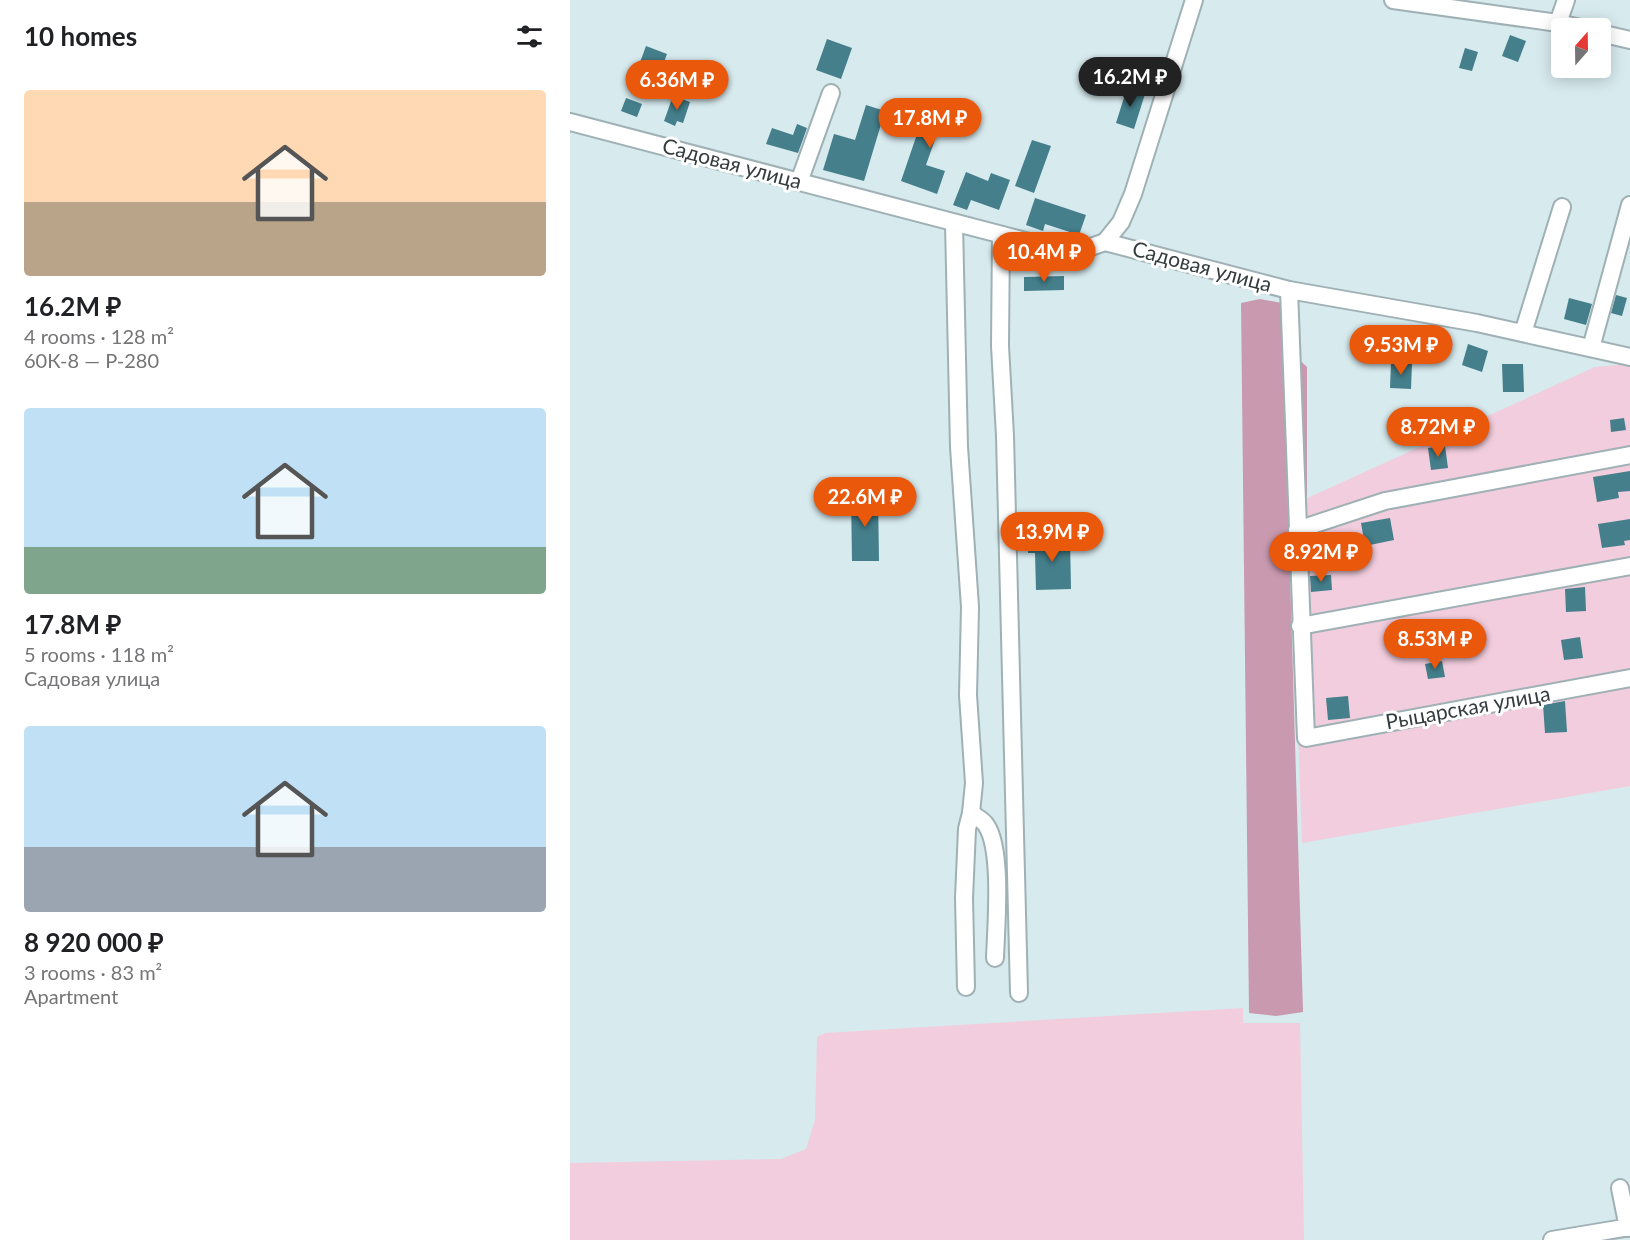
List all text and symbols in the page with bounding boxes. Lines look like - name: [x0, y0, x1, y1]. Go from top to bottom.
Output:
- north arrow: [1551, 18, 1611, 78]
- map controls: [1551, 18, 1611, 78]
- text: 10 homes: [24, 20, 137, 52]
- icon: filters: [513, 20, 546, 53]
- pin: 16.2M ₽: [1075, 57, 1185, 108]
- pin: 6.36M ₽: [622, 60, 732, 111]
- text: 16.2M ₽: [1093, 64, 1167, 88]
- text: 6.36M ₽: [640, 67, 714, 91]
- pin: 17.8M ₽: [875, 98, 985, 149]
- text: 17.8M ₽: [893, 105, 967, 129]
- icon: home: [231, 129, 339, 237]
- street label: Садовая улица: [660, 132, 805, 193]
- pin: 10.4M ₽: [989, 232, 1099, 283]
- street label: Садовая улица: [1130, 235, 1275, 296]
- text: 10.4M ₽: [1007, 239, 1081, 263]
- text: 16.2M ₽: [24, 290, 121, 322]
- text: 4 rooms · 128 m²: [24, 324, 174, 348]
- pin: 9.53M ₽: [1346, 325, 1456, 376]
- text: 9.53M ₽: [1364, 332, 1438, 356]
- text: 60К-8 — Р-280: [24, 348, 159, 372]
- pin: 8.72M ₽: [1383, 407, 1493, 458]
- text: 8.72M ₽: [1401, 414, 1475, 438]
- icon: home: [231, 447, 339, 555]
- pin: 22.6M ₽: [810, 477, 920, 528]
- text: 22.6M ₽: [828, 484, 902, 508]
- pin: 13.9M ₽: [997, 512, 1107, 563]
- text: 13.9M ₽: [1015, 519, 1089, 543]
- pin: 8.92M ₽: [1266, 532, 1376, 583]
- text: 8.92M ₽: [1284, 539, 1358, 563]
- text: 17.8M ₽: [24, 608, 121, 640]
- pin: 8.53M ₽: [1380, 619, 1490, 670]
- text: 8.53M ₽: [1398, 626, 1472, 650]
- text: 5 rooms · 118 m²: [24, 642, 174, 666]
- text: Садовая улица: [24, 666, 160, 690]
- street label: Рыцарская улица: [1383, 680, 1552, 733]
- icon: home: [231, 765, 339, 873]
- text: 8 920 000 ₽: [24, 926, 164, 958]
- text: 3 rooms · 83 m²: [24, 960, 162, 984]
- text: Apartment: [24, 984, 118, 1008]

